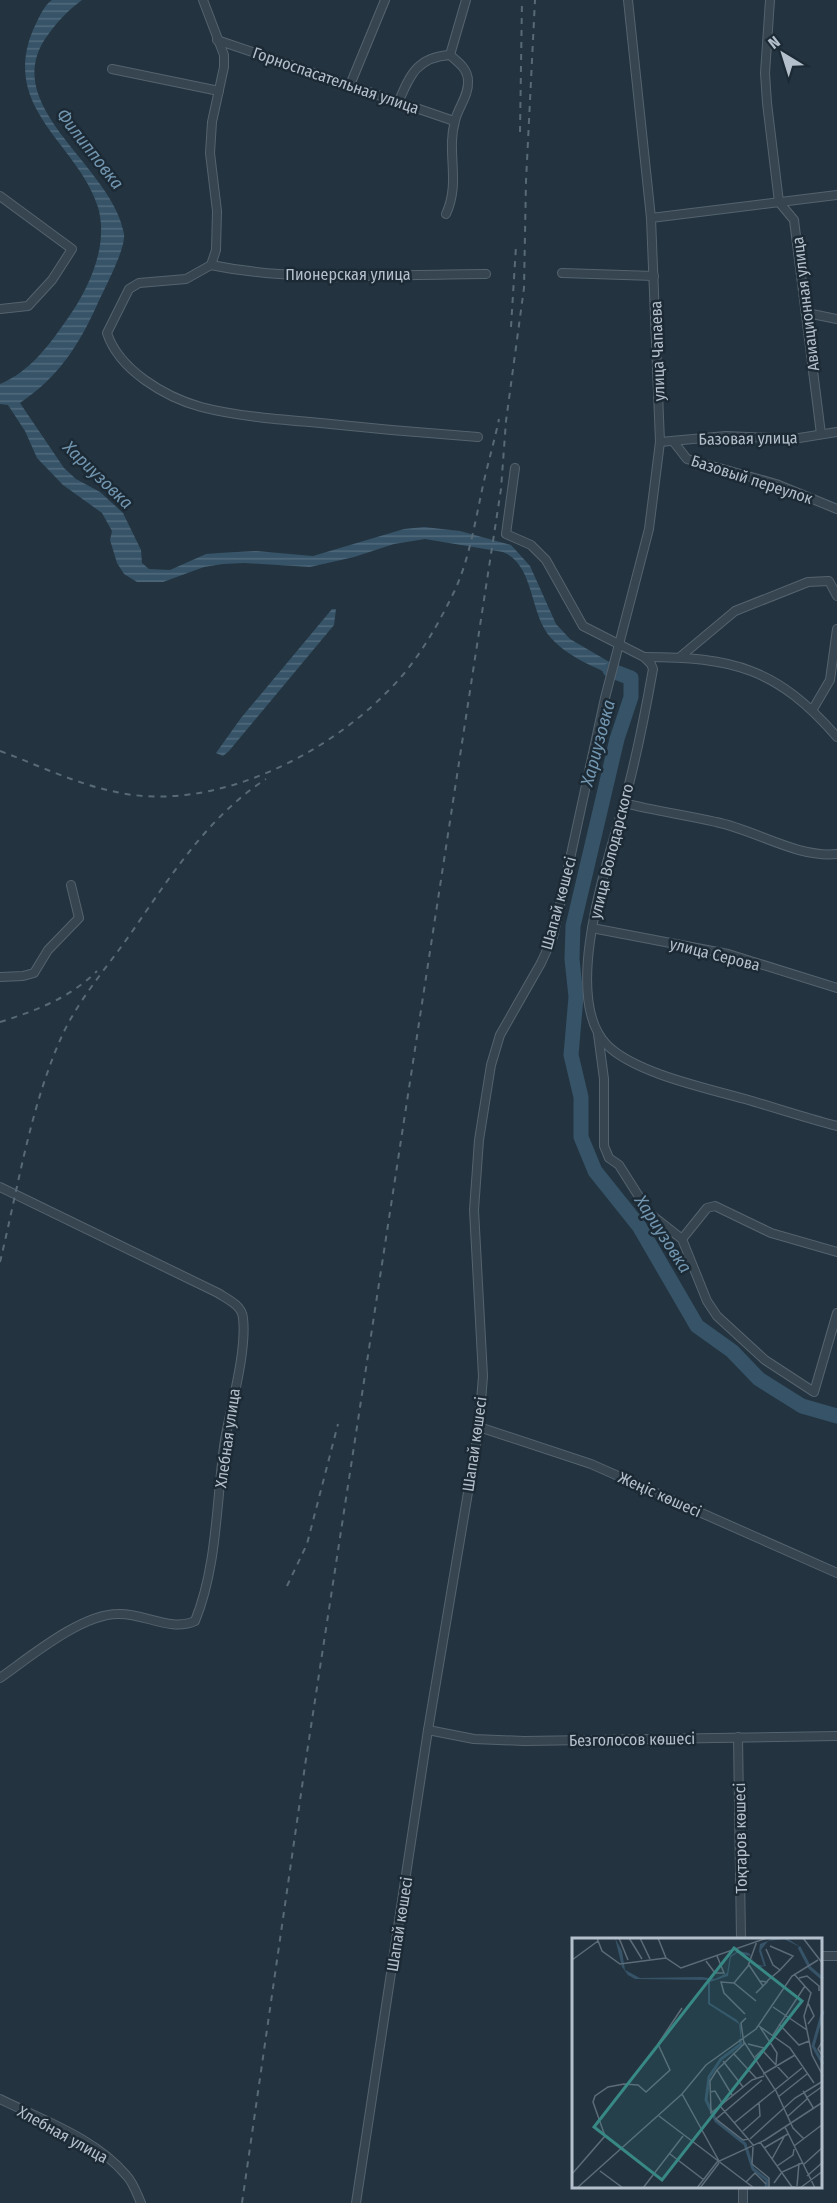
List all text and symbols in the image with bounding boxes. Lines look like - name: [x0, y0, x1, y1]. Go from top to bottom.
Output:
- north arrow: [753, 24, 813, 84]
- text: N: [764, 32, 784, 53]
- street label: Горноспасательная улица: [250, 43, 422, 118]
- water label: Филипповка: [52, 104, 128, 194]
- street label: Авиационная улица: [788, 236, 823, 372]
- street label: Пионерская улица: [285, 265, 411, 284]
- street label: улица Чапаева: [646, 300, 669, 401]
- street label: Базовая улица: [698, 428, 798, 449]
- water label: Хариузовка: [58, 436, 137, 514]
- street label: Базовый переулок: [689, 451, 815, 508]
- water label: Хариузовка: [576, 697, 620, 790]
- street label: улица Володарского: [586, 782, 637, 921]
- street label: Шапай көшесі: [537, 854, 580, 952]
- street label: улица Серова: [668, 934, 762, 975]
- water label: Хариузовка: [629, 1190, 696, 1277]
- street label: Хлебная улица: [211, 1387, 244, 1489]
- street label: Шапай көшесі: [458, 1395, 491, 1493]
- street label: Жеңіс көшесі: [615, 1468, 704, 1521]
- street label: Безголосов көшесі: [569, 1729, 695, 1750]
- street label: Тоқтаров көшесі: [730, 1782, 751, 1894]
- street label: Шапай көшесі: [383, 1875, 416, 1973]
- inset map: [572, 1938, 822, 2188]
- street label: Хлебная улица: [14, 2102, 111, 2167]

